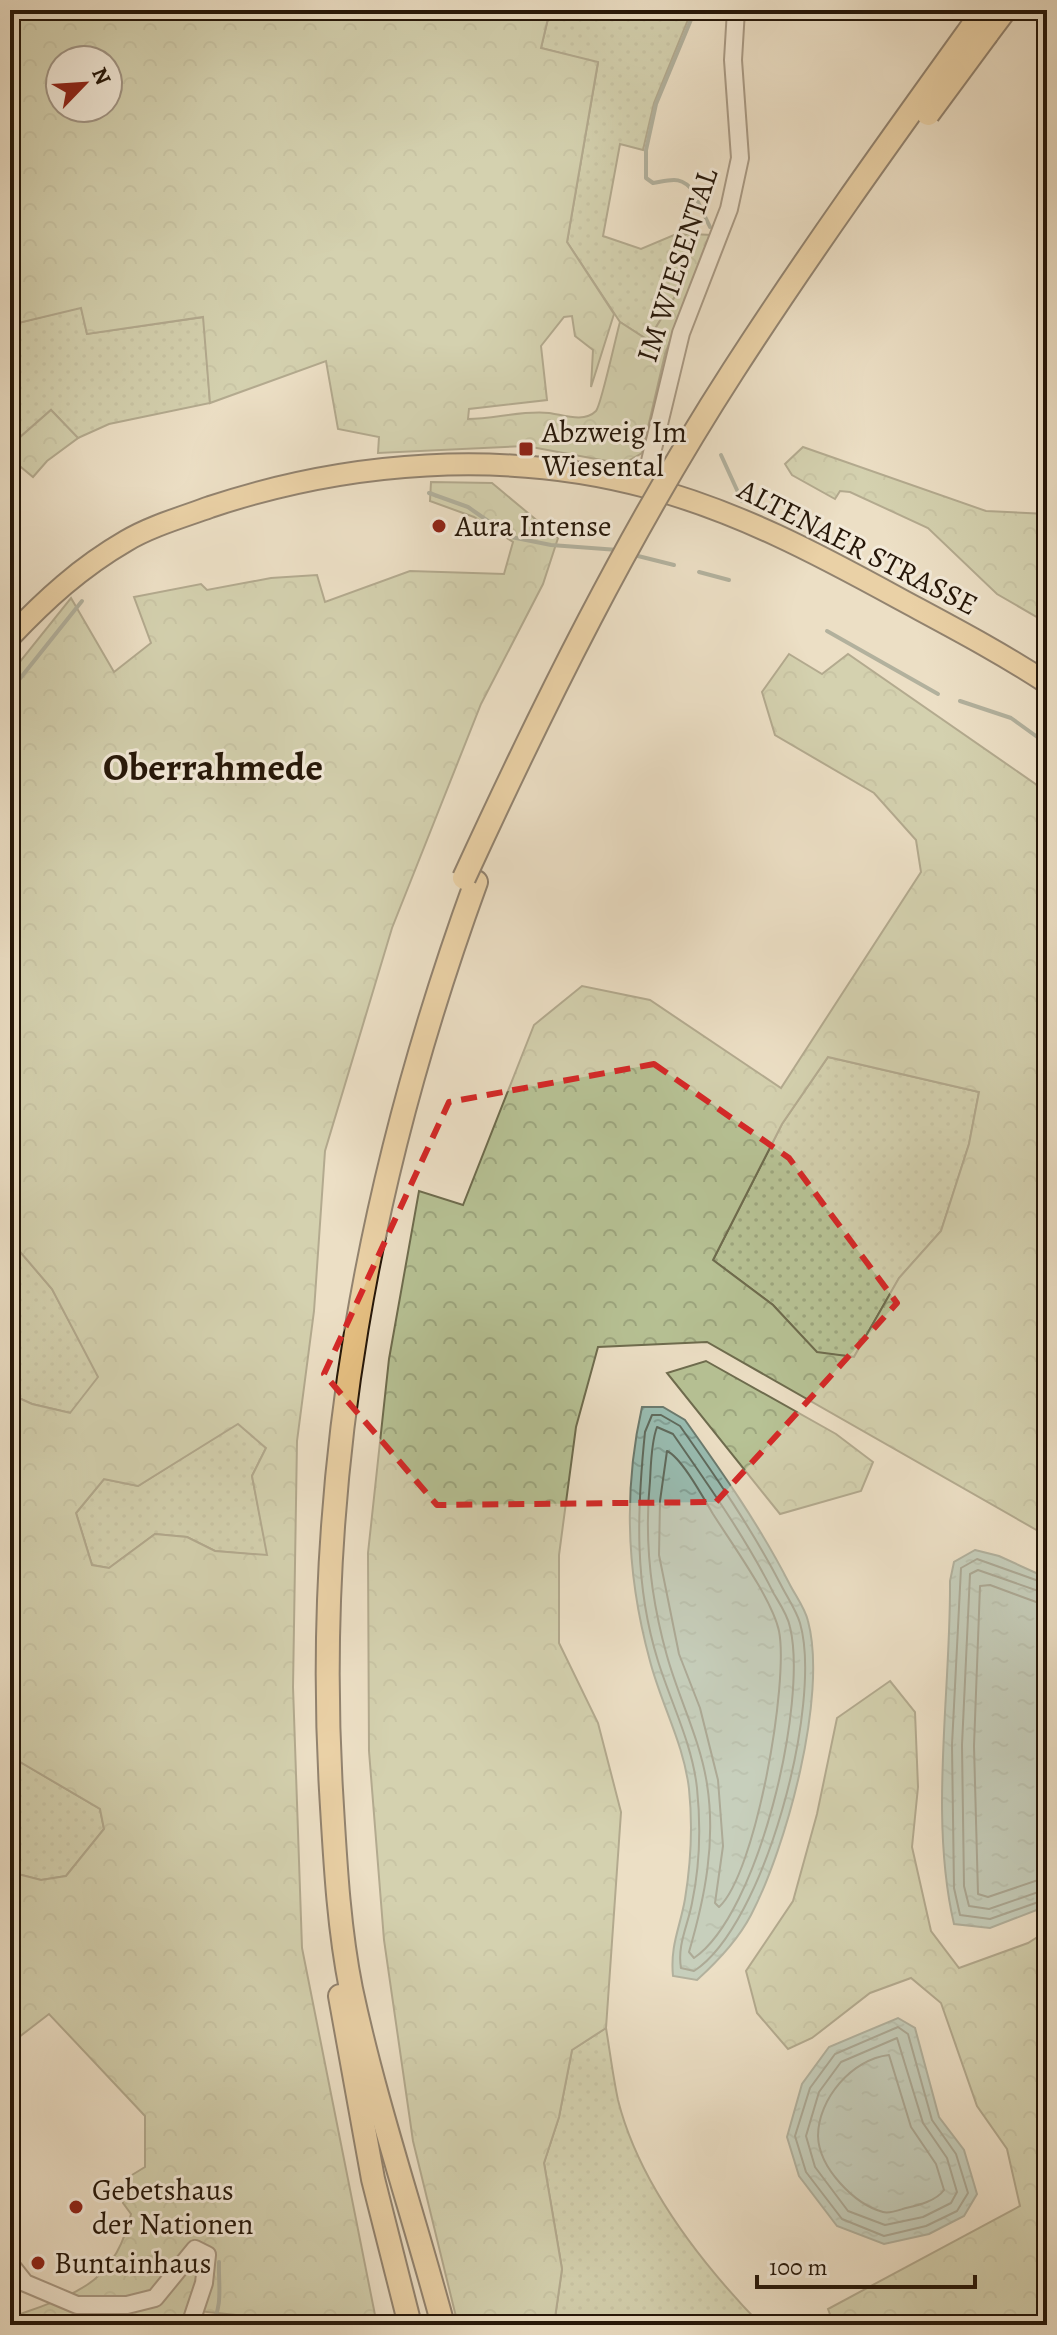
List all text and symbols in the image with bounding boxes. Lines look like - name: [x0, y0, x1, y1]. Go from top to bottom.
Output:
- north arrow: [44, 44, 124, 124]
- text: N: [84, 62, 118, 90]
- street label: IM WIESENTAL: [627, 162, 727, 367]
- place label: Abzweig Im Wiesental: [541, 412, 687, 486]
- marker: Abzweig Im Wiesental: [517, 440, 535, 458]
- street label: ALTENAER STRASSE: [730, 469, 985, 625]
- place label: Aura Intense: [454, 506, 612, 546]
- marker: Aura Intense: [430, 517, 448, 535]
- district label: Oberrahmede: [103, 741, 323, 793]
- place label: Gebetshaus der Nationen: [92, 2170, 254, 2244]
- marker: Gebetshaus der Nationen: [67, 2198, 85, 2216]
- scale bar: [757, 2239, 975, 2289]
- place label: Buntainhaus: [54, 2243, 212, 2283]
- text: 100 m: [769, 2251, 828, 2283]
- marker: Buntainhaus: [29, 2254, 47, 2272]

